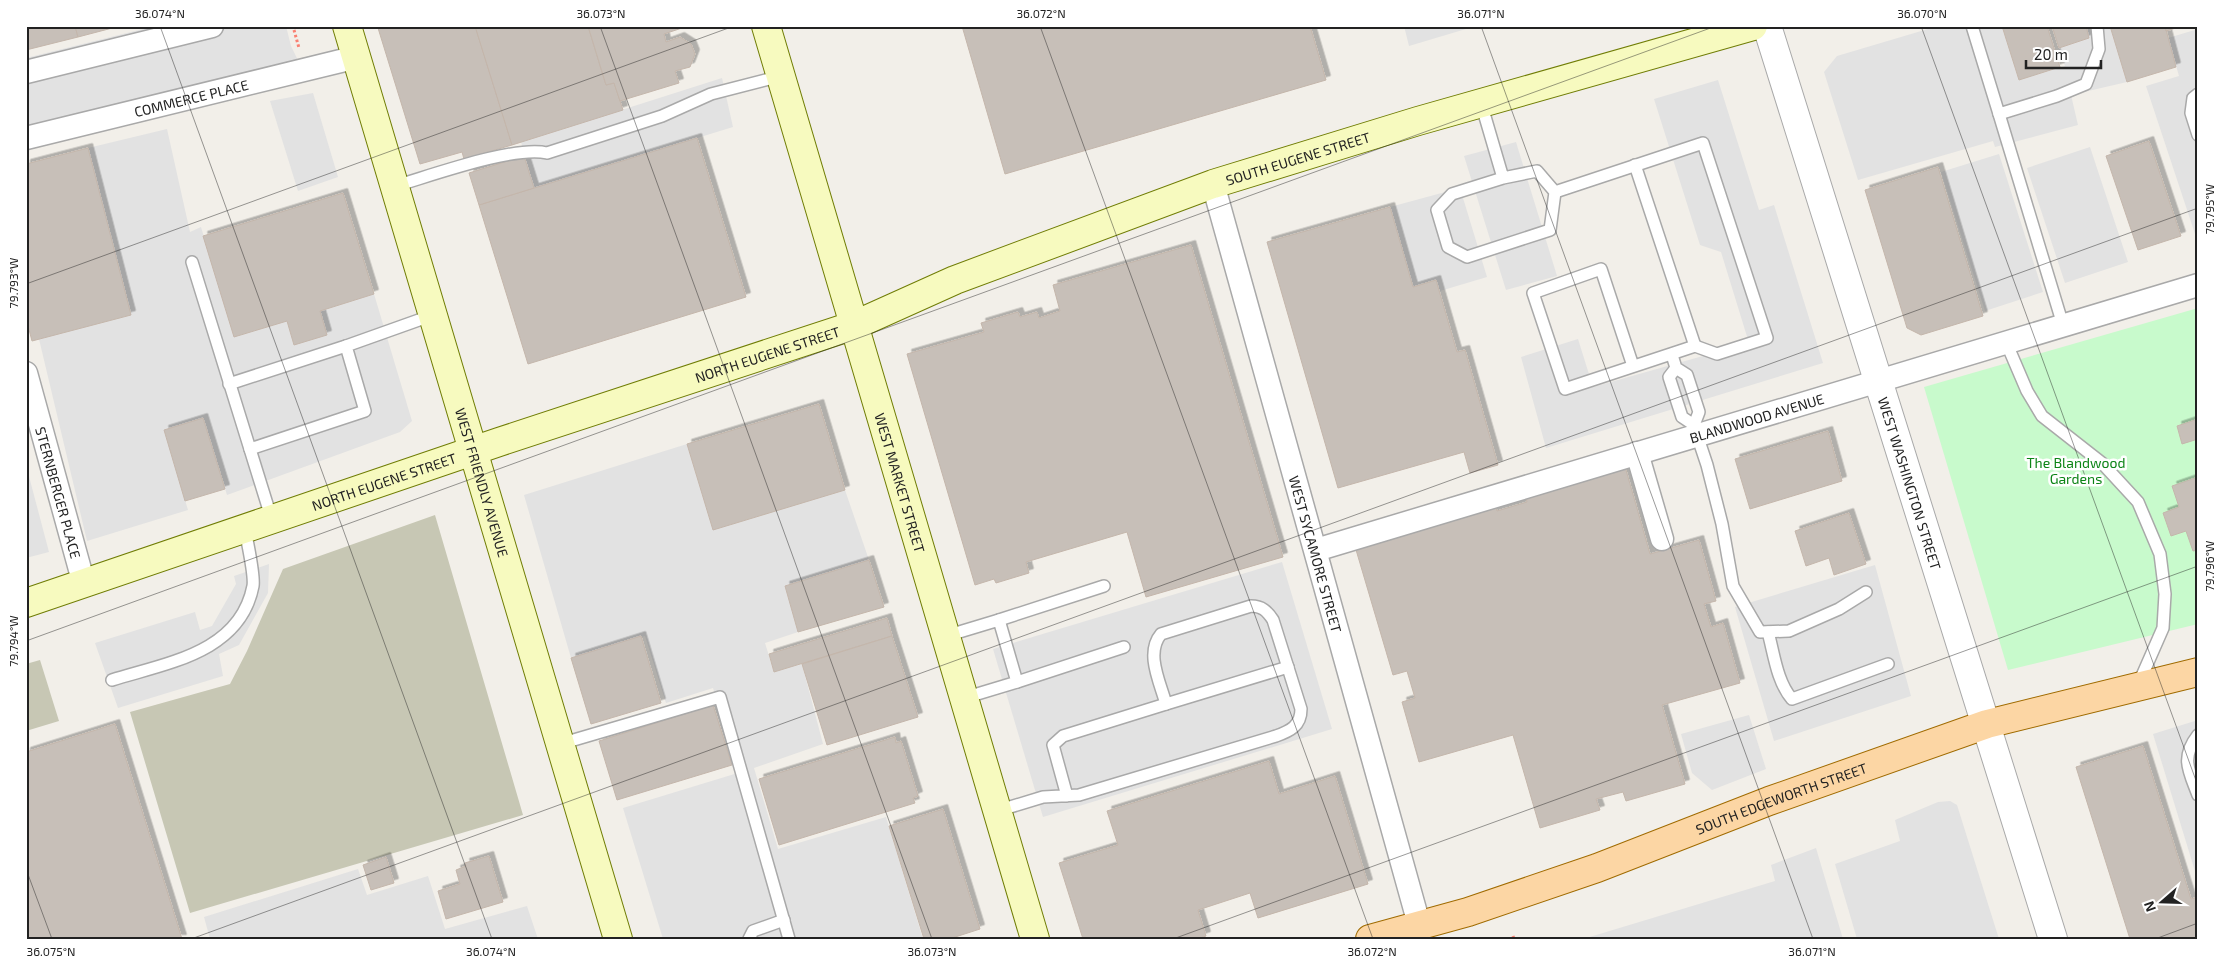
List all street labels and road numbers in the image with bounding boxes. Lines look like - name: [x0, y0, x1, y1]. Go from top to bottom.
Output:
- street label: COMMERCE PLACE: [132, 75, 250, 120]
- street label: SOUTH EUGENE STREET: [1223, 128, 1372, 188]
- street label: NORTH EUGENE STREET: [693, 322, 842, 386]
- street label: BLANDWOOD AVENUE: [1687, 389, 1826, 446]
- street label: WEST WASHINGTON STREET: [1875, 395, 1945, 571]
- street label: WEST FRIENDLY AVENUE: [452, 406, 513, 559]
- street label: WEST MARKET STREET: [872, 411, 929, 555]
- street label: STERNBERGER PLACE: [33, 425, 85, 561]
- street label: NORTH EUGENE STREET: [309, 449, 458, 514]
- street label: WEST SYCAMORE STREET: [1286, 474, 1346, 634]
- street label: SOUTH EDGEWORTH STREET: [1693, 759, 1869, 837]

